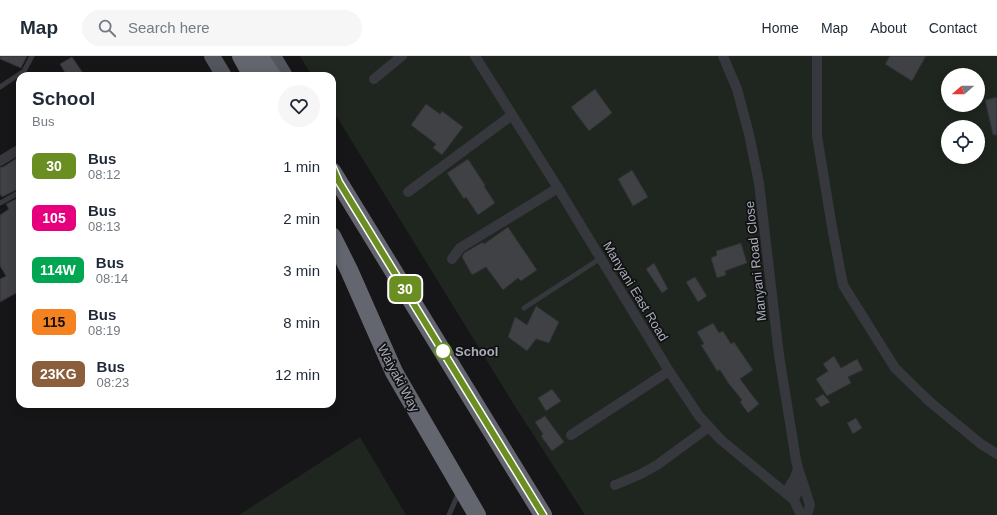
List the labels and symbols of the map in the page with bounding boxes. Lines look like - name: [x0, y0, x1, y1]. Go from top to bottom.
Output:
- north arrow: [941, 68, 985, 112]
- street label: Manyani Road Close: [742, 200, 769, 322]
- street label: Manyani East Road: [600, 239, 671, 344]
- line badge: 30: [387, 276, 423, 302]
- street label: Waiyaki Way: [375, 342, 423, 415]
- marker: School: [434, 342, 452, 360]
- place label: School: [455, 344, 498, 359]

